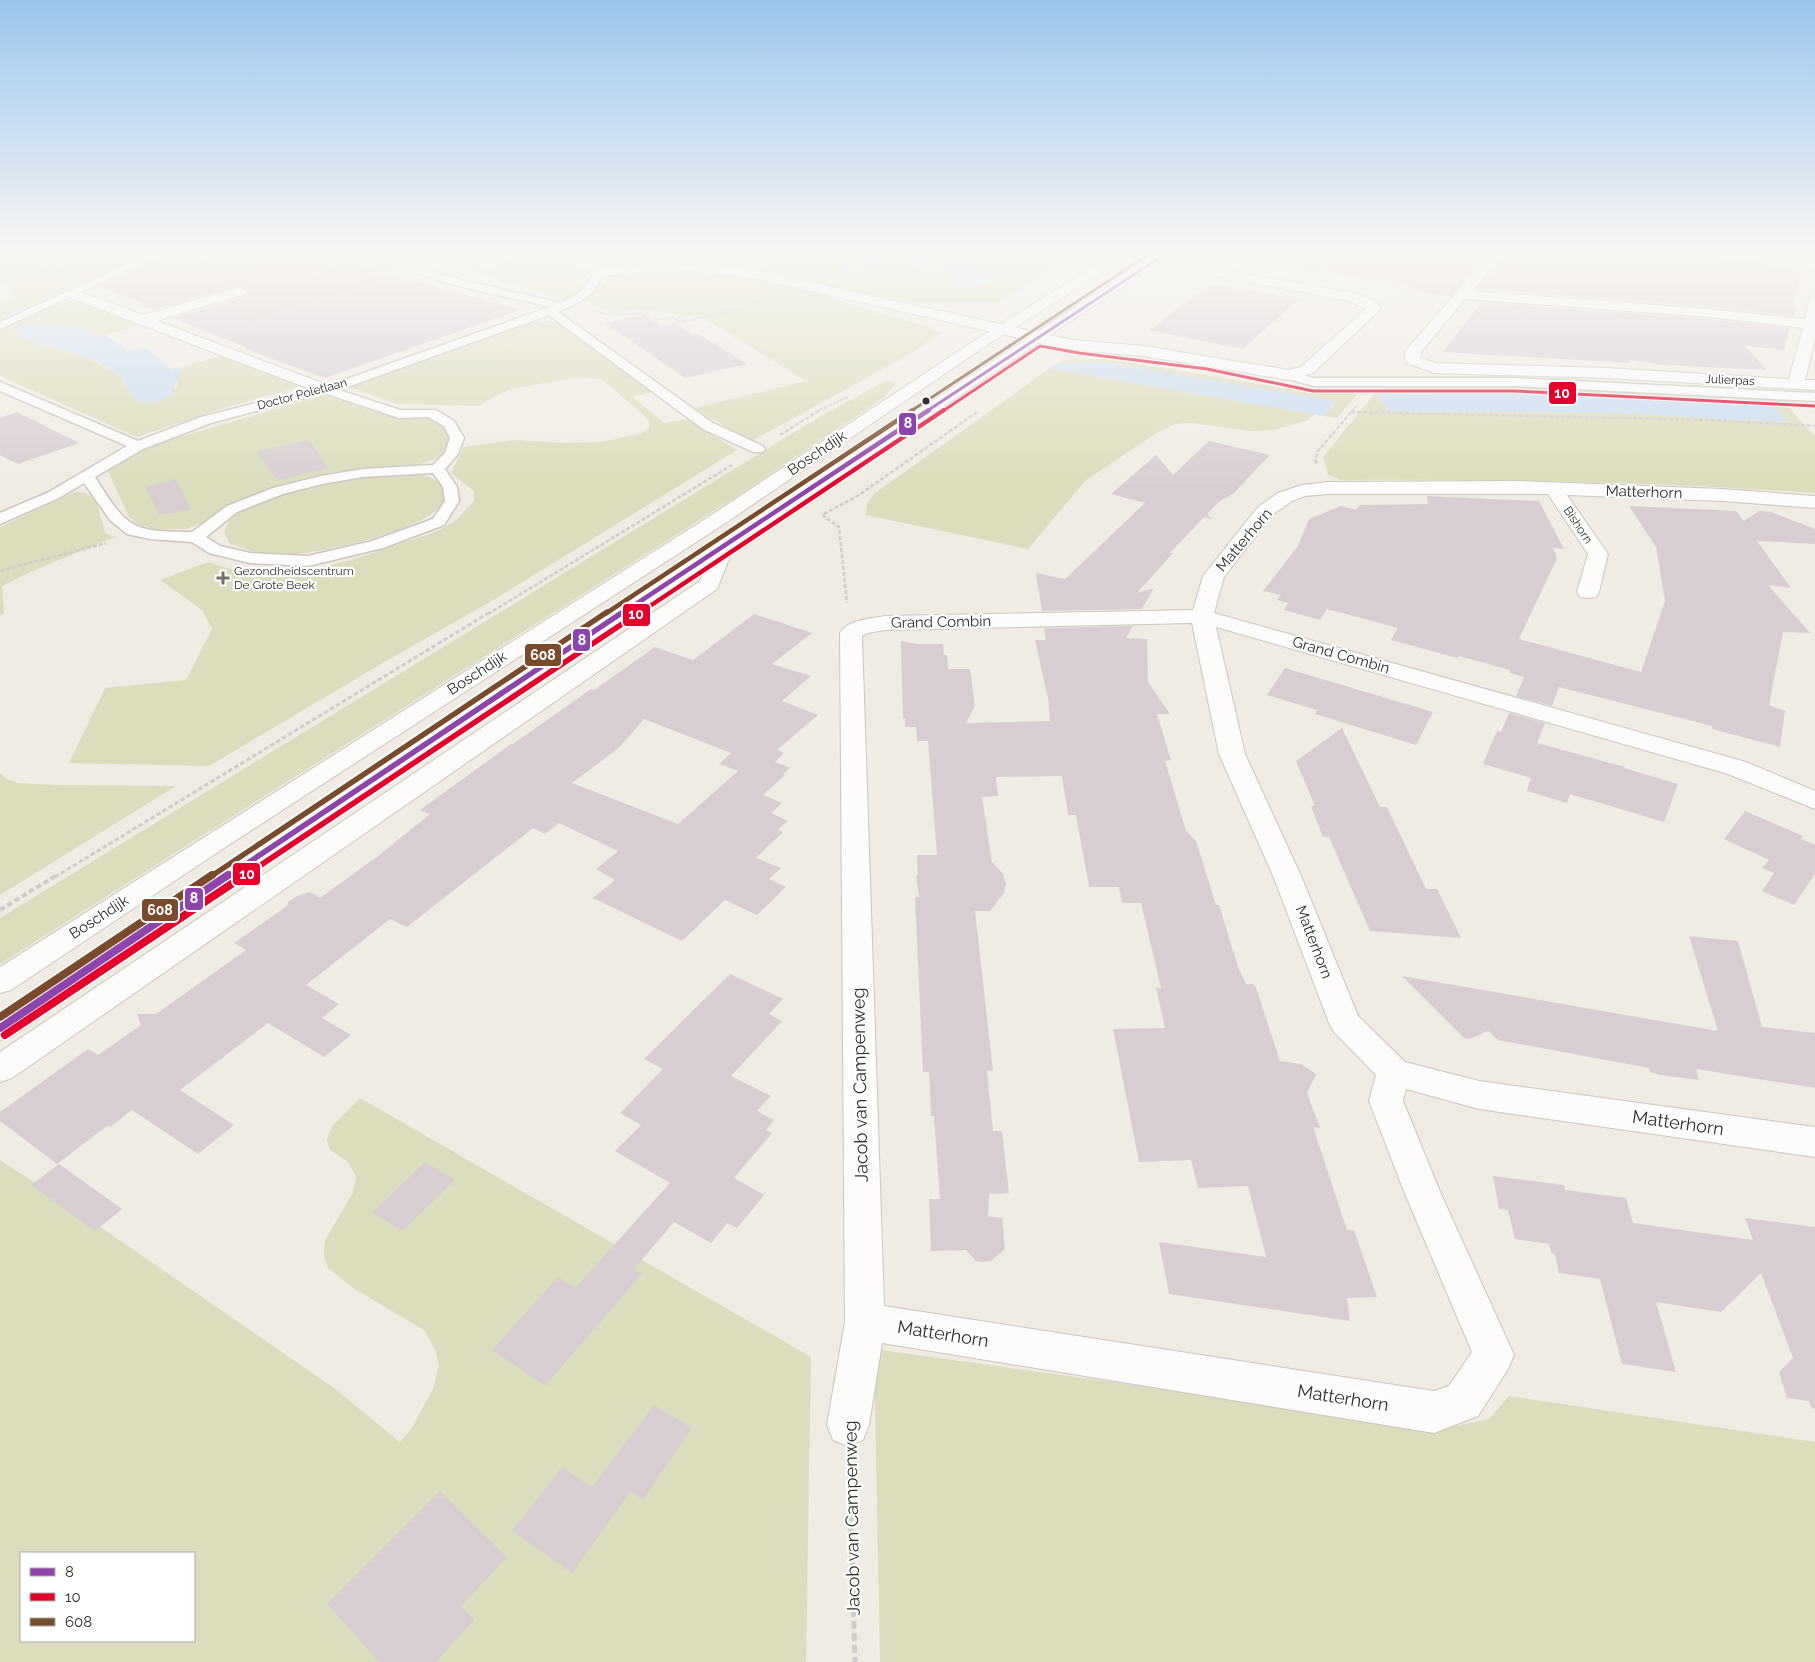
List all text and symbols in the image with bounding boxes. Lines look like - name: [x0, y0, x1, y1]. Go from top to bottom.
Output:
- street label: Julierpas: [1705, 372, 1755, 388]
- street label: Doctor Poletlaan: [256, 375, 348, 413]
- line badge: 10: [1548, 381, 1577, 405]
- text: 10: [1554, 385, 1570, 401]
- unlabelled marker: [921, 396, 931, 406]
- line badge: 8: [898, 412, 917, 436]
- text: 8: [904, 415, 912, 431]
- street label: Boschdijk: [784, 427, 850, 479]
- street label: Matterhorn: [1605, 482, 1683, 502]
- street label: Bishorn: [1561, 504, 1595, 546]
- street label: Matterhorn: [1212, 505, 1276, 575]
- place label: Gezondheidscentrum De Grote Beek: [234, 564, 354, 592]
- marker: Gezondheidscentrum De Grote Beek: [216, 571, 230, 585]
- line badge: 10: [622, 603, 651, 627]
- text: 10: [628, 606, 644, 622]
- street label: Grand Combin: [891, 612, 991, 632]
- line badge: 8: [572, 628, 591, 652]
- text: 8: [578, 632, 586, 648]
- street label: Grand Combin: [1290, 633, 1392, 677]
- line badge: 608: [524, 643, 562, 667]
- street label: Boschdijk: [444, 647, 510, 699]
- text: 608: [530, 647, 556, 663]
- line badge: 10: [232, 862, 261, 886]
- text: 10: [239, 866, 255, 882]
- line badge: 8: [184, 887, 204, 911]
- text: 8: [190, 890, 198, 906]
- street label: Boschdijk: [66, 891, 132, 943]
- line badge: 608: [141, 898, 179, 922]
- text: 608: [147, 902, 173, 918]
- street label: Matterhorn: [1292, 903, 1336, 981]
- street label: Jacob van Campenweg: [847, 987, 872, 1183]
- street label: Matterhorn: [1631, 1106, 1725, 1139]
- street label: Matterhorn: [896, 1316, 990, 1351]
- street label: Matterhorn: [1296, 1380, 1390, 1415]
- street label: Jacob van Campenweg: [839, 1420, 864, 1616]
- legend: [20, 1552, 195, 1642]
- text: 8: [65, 1563, 74, 1581]
- text: 10: [65, 1588, 81, 1606]
- text: 608: [65, 1613, 92, 1631]

